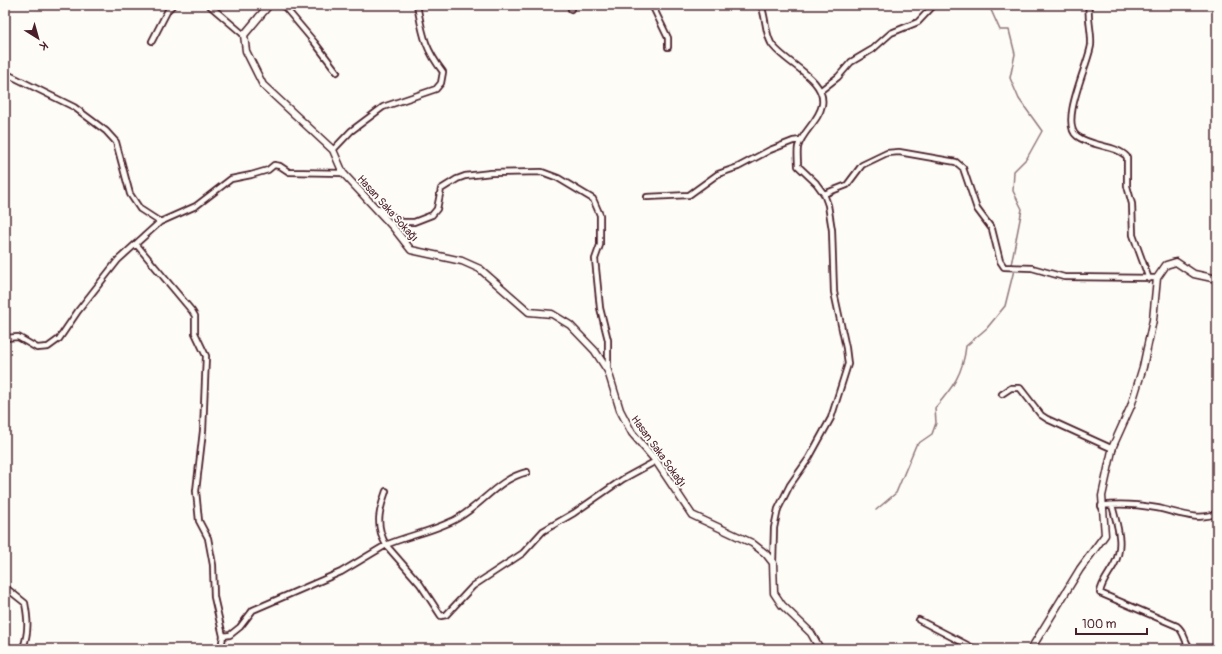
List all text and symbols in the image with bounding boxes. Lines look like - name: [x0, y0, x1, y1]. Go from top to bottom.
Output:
- north arrow: [18, 18, 58, 58]
- text: K: [37, 38, 50, 53]
- street label: Hasan Saka Sokağı: [354, 172, 421, 244]
- street label: Hasan Saka Sokağı: [628, 413, 689, 489]
- scale bar: [1076, 610, 1147, 636]
- text: 100 m: [1082, 617, 1117, 632]

